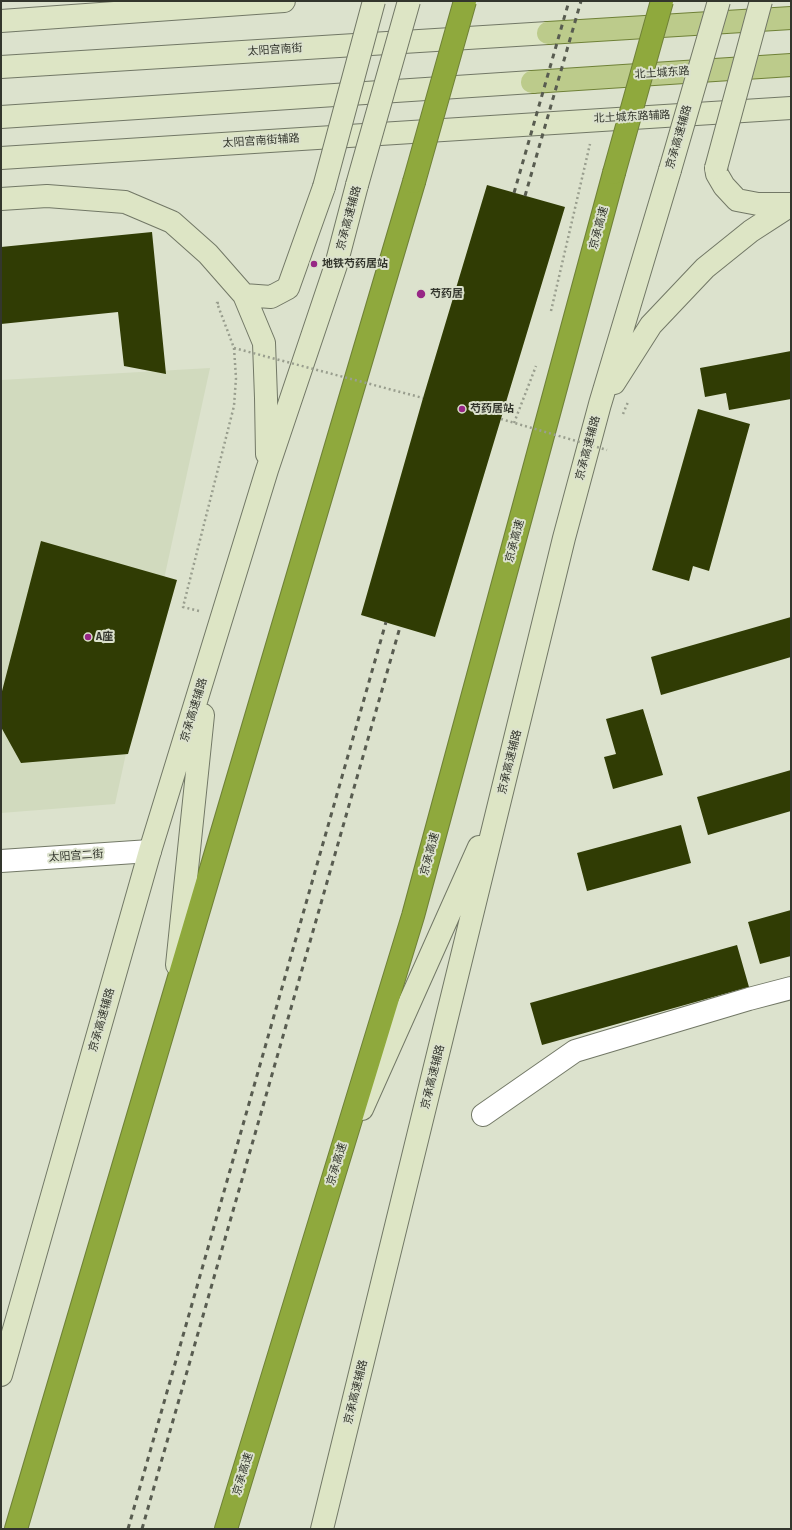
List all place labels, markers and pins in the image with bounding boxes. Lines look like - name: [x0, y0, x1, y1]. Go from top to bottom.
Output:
- place label: 地铁芍药居站: [322, 257, 388, 271]
- marker: 地铁芍药居站: [309, 259, 319, 269]
- place label: 芍药居: [430, 287, 463, 301]
- marker: 芍药居: [415, 288, 427, 300]
- place label: 芍药居站: [470, 402, 514, 416]
- marker: 芍药居站: [457, 404, 467, 414]
- place label: A座: [96, 630, 113, 644]
- marker: A座: [83, 632, 93, 642]

